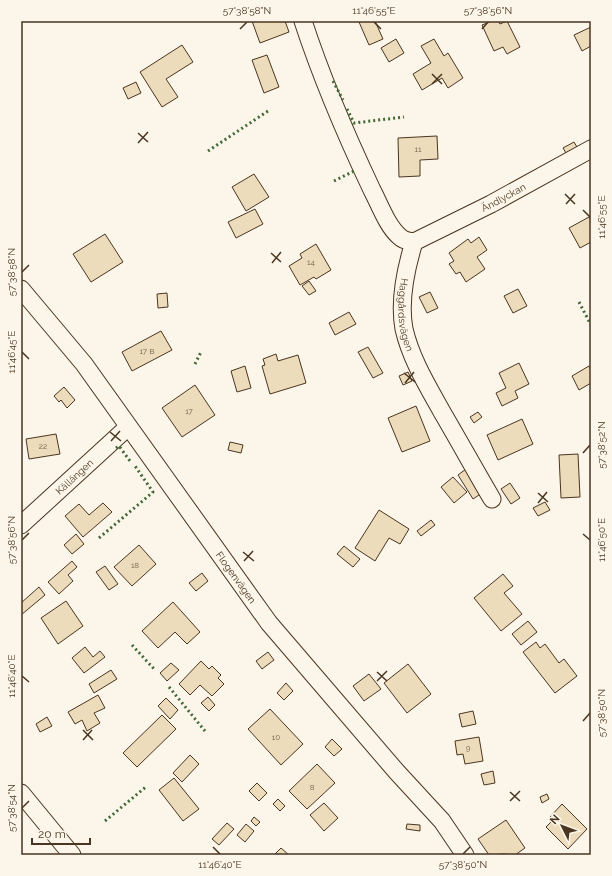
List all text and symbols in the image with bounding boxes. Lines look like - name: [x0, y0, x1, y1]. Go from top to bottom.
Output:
- text: 57°38'58"N: [223, 5, 271, 16]
- text: 11°46'55"E: [352, 5, 396, 16]
- text: 57°38'56"N: [464, 5, 512, 16]
- house number: 11: [415, 144, 422, 154]
- street label: Ändlyckan: [480, 181, 528, 214]
- text: 11°46'55"E: [596, 195, 607, 239]
- text: 57°38'58"N: [6, 248, 17, 296]
- house number: 14: [307, 257, 316, 267]
- street label: Haggårdsvägen: [396, 277, 415, 353]
- text: 11°46'45"E: [6, 331, 17, 373]
- house number: 17 B: [139, 346, 155, 356]
- house number: 17: [185, 406, 194, 416]
- text: 57°38'52"N: [596, 421, 607, 469]
- house number: 22: [39, 441, 47, 451]
- street label: Källängen: [54, 457, 95, 497]
- text: 57°38'56"N: [6, 516, 17, 564]
- text: 11°46'50"E: [596, 518, 607, 562]
- street label: Flogenvägen: [214, 550, 258, 606]
- house number: 18: [131, 560, 139, 570]
- text: 11°46'40"E: [6, 654, 17, 698]
- text: 57°38'50"N: [596, 689, 607, 737]
- house number: 10: [272, 732, 280, 742]
- house number: 9: [466, 743, 471, 753]
- house number: 8: [310, 782, 315, 792]
- text: 57°38'54"N: [6, 784, 17, 832]
- north arrow: [542, 806, 582, 846]
- text: N: [547, 812, 563, 827]
- scale bar: [32, 820, 90, 846]
- text: 20 m: [38, 827, 66, 841]
- text: 11°46'40"E: [198, 859, 242, 870]
- text: 57°38'50"N: [439, 859, 487, 870]

